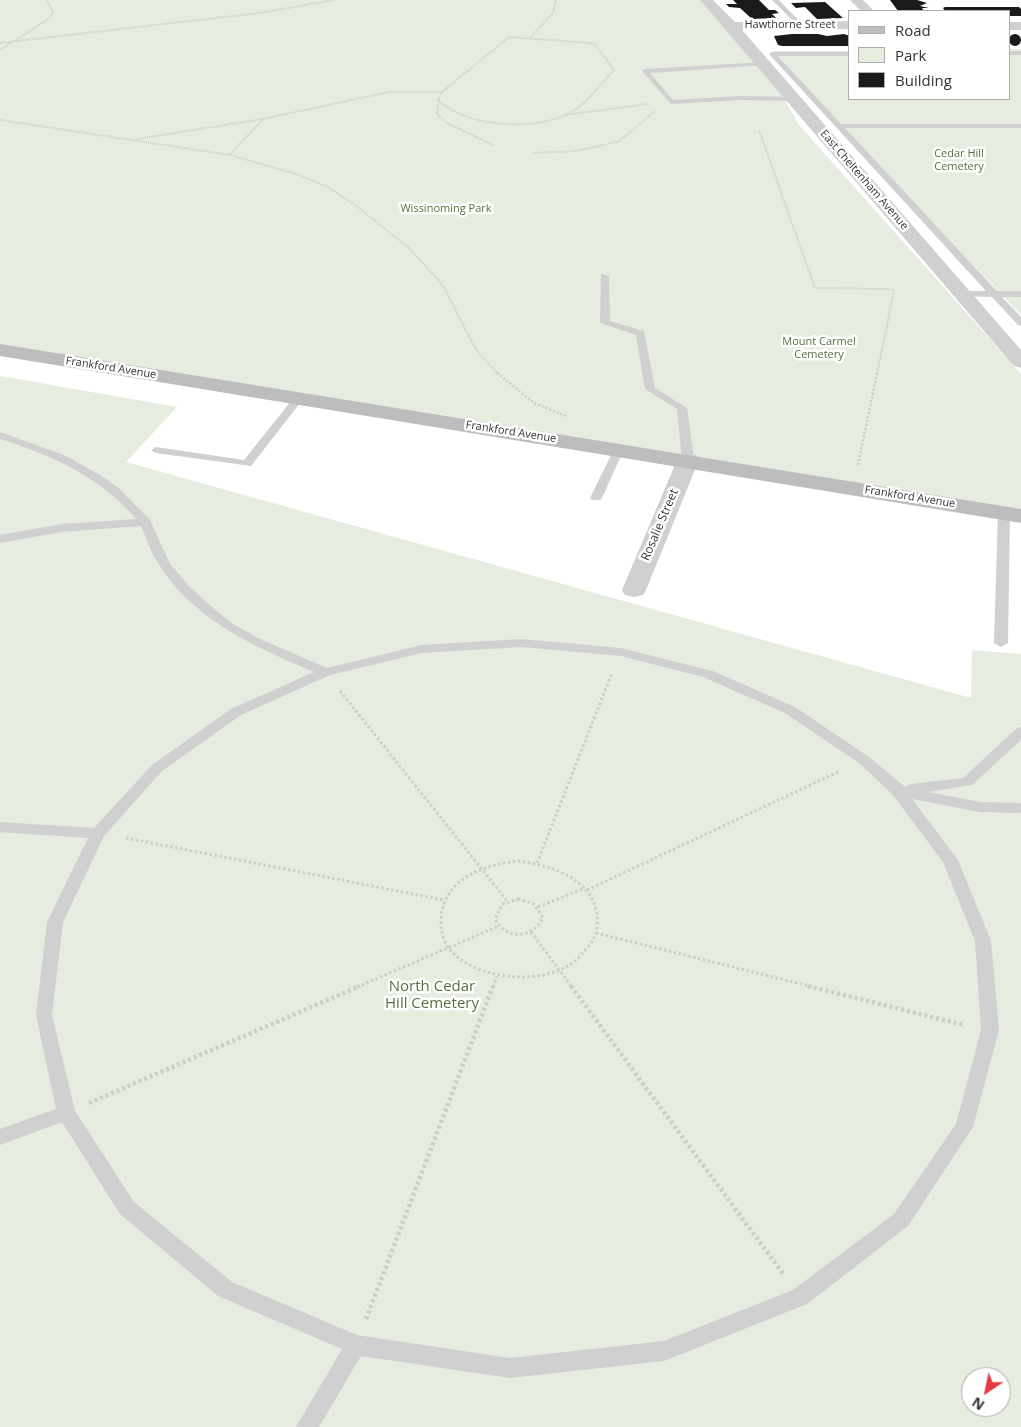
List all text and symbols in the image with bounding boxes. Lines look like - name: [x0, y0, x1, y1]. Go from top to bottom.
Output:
- legend: [848, 10, 1011, 100]
- street label: Hawthorne Street: [744, 18, 836, 32]
- text: Road: [895, 20, 931, 40]
- text: Park: [895, 45, 926, 65]
- text: Building: [895, 70, 952, 90]
- street label: East Cheltenham Avenue: [817, 127, 911, 233]
- park label: Cedar Hill Cemetery: [934, 147, 984, 173]
- park label: Wissinoming Park: [400, 202, 492, 216]
- park label: Mount Carmel Cemetery: [782, 335, 856, 361]
- street label: Frankford Avenue: [65, 354, 157, 382]
- street label: Frankford Avenue: [465, 418, 557, 446]
- street label: Frankford Avenue: [864, 483, 956, 511]
- street label: Rosalie Street: [638, 487, 682, 563]
- park label: North Cedar Hill Cemetery: [385, 978, 479, 1013]
- north arrow: [961, 1367, 1011, 1417]
- text: N: [968, 1393, 988, 1415]

